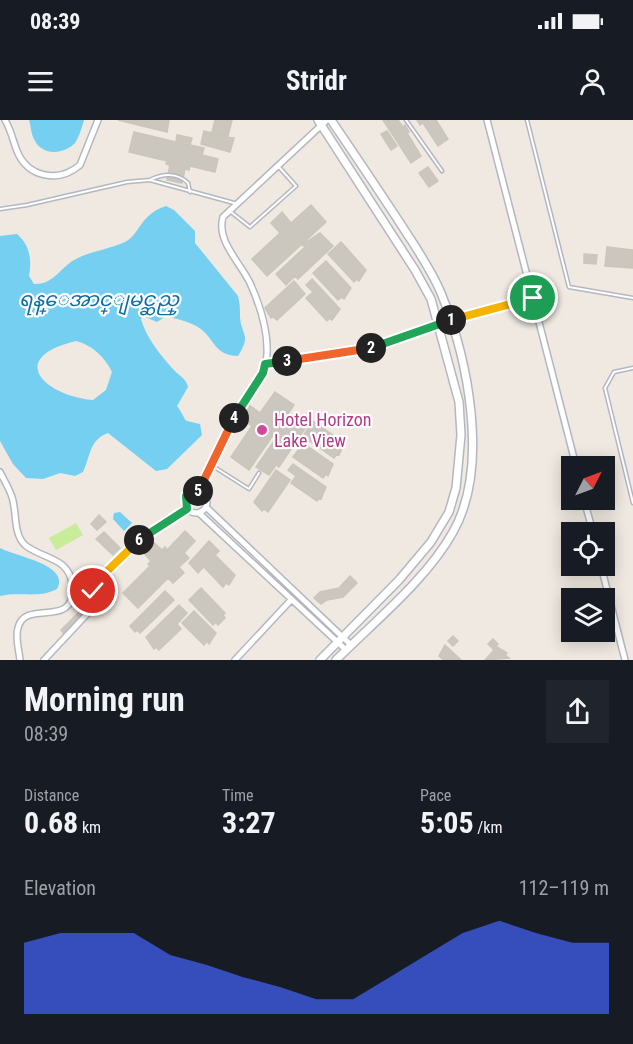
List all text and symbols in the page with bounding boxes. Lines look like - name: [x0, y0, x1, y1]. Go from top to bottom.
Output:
- text: 08:39: [30, 9, 81, 34]
- icon: menu: [24, 65, 57, 98]
- text: Stridr: [286, 65, 347, 97]
- icon: person: [576, 65, 609, 98]
- pin: [507, 272, 558, 323]
- icon: arrive: [516, 281, 549, 314]
- water label: ရန္ေအာင္ျမင္ဆည္: [19, 287, 180, 316]
- pin: 1: [436, 305, 466, 335]
- text: 1: [447, 310, 455, 329]
- pin: 2: [356, 333, 386, 363]
- text: 2: [367, 338, 375, 357]
- pin: 3: [272, 346, 302, 376]
- text: 3: [283, 351, 291, 370]
- pin: 4: [219, 403, 249, 433]
- text: 4: [230, 408, 238, 427]
- place label: Hotel Horizon Lake View: [274, 409, 372, 451]
- marker: Hotel Horizon Lake View: [255, 423, 269, 437]
- north arrow: [561, 456, 615, 510]
- map controls: [561, 456, 615, 642]
- pin: 5: [183, 476, 213, 506]
- text: 5: [194, 481, 202, 500]
- button: locate: [561, 522, 615, 576]
- pin: 6: [124, 525, 154, 555]
- text: 6: [135, 530, 143, 549]
- pin: [67, 565, 118, 616]
- icon: check: [76, 574, 109, 607]
- button: layers: [561, 588, 615, 642]
- text: Morning run: [24, 680, 185, 719]
- button: share: [546, 680, 609, 743]
- text: 08:39: [24, 722, 68, 746]
- text: Distance: [24, 786, 79, 805]
- text: Time: [222, 786, 254, 805]
- text: Pace: [420, 786, 451, 805]
- text: 0.68: [24, 805, 78, 840]
- text: 3:27: [222, 805, 276, 840]
- text: 5:05: [420, 805, 474, 840]
- text: km: [78, 818, 101, 837]
- text: /km: [474, 818, 503, 837]
- text: Elevation: [24, 876, 96, 900]
- text: 112–119 m: [519, 876, 609, 900]

